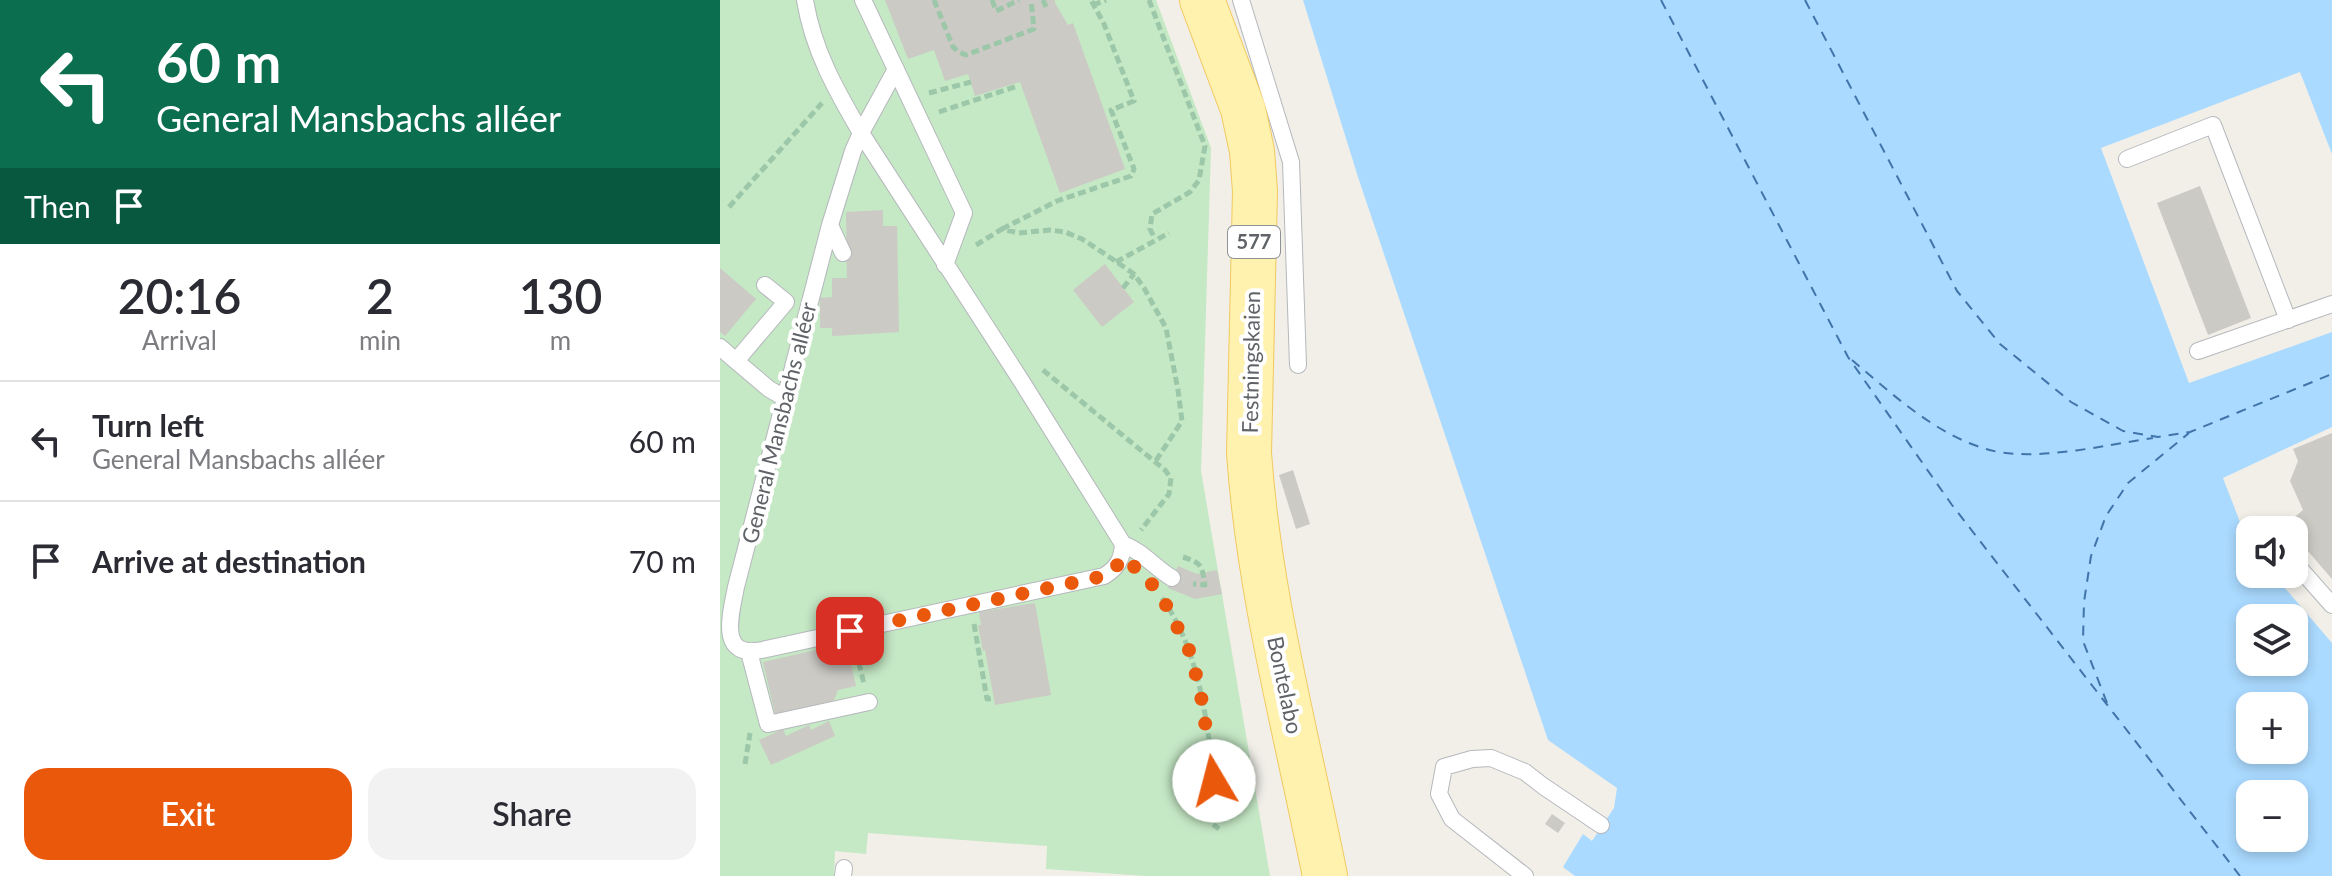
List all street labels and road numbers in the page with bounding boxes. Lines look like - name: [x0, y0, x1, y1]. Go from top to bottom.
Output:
- road number: 577: [1228, 226, 1280, 258]
- street label: Festningskaien: [1236, 290, 1265, 434]
- street label: General Mansbachs alléer: [735, 299, 822, 546]
- street label: Bontelabo: [1262, 634, 1309, 736]

